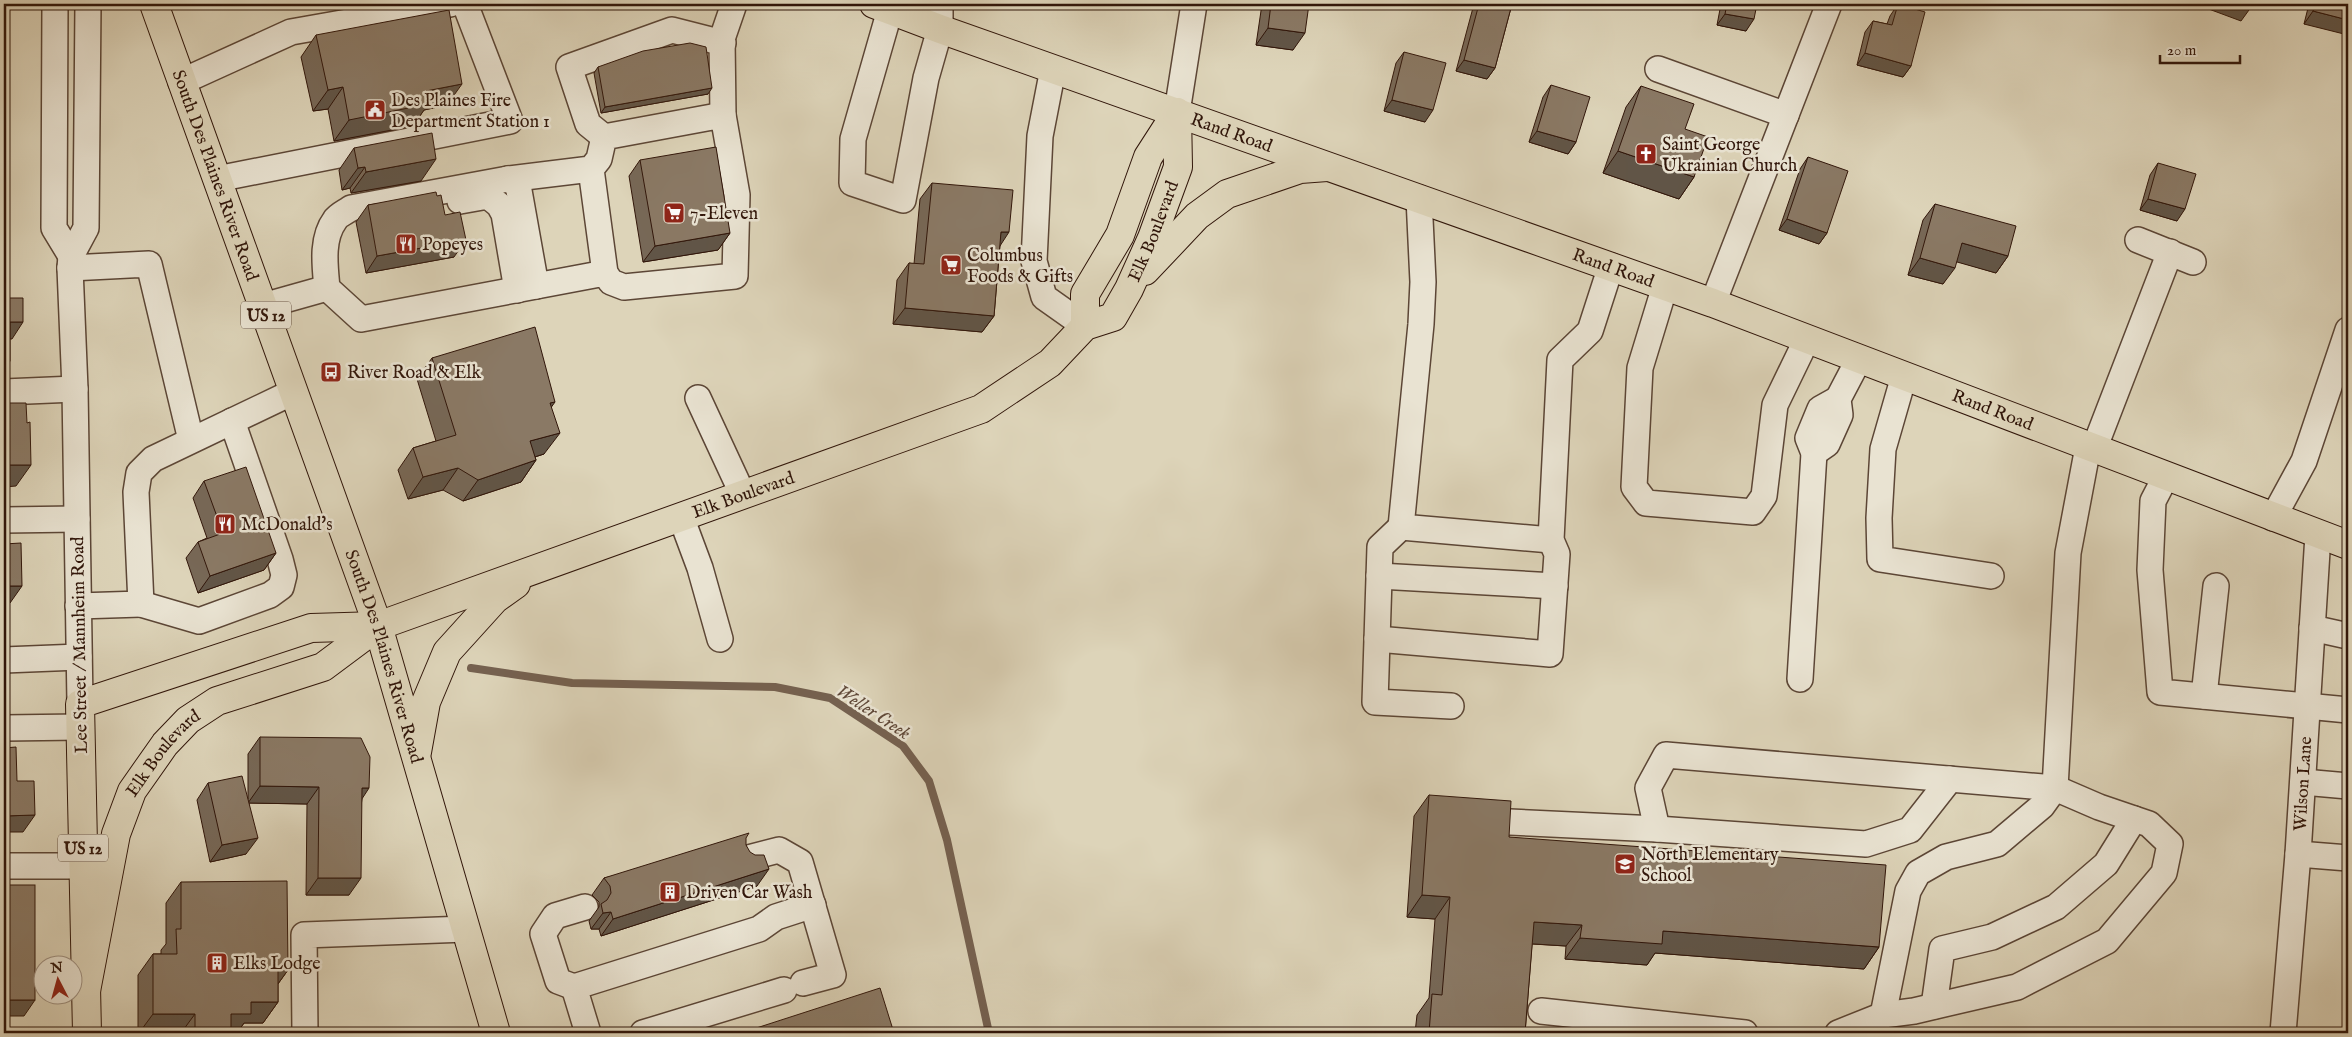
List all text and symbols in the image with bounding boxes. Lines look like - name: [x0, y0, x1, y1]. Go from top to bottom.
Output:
- scale bar: [2160, 32, 2240, 64]
- text: 20 m: [2167, 41, 2197, 60]
- street label: South Des Plaines River Road: [166, 67, 263, 285]
- place label: Des Plaines Fire Department Station 1: [391, 90, 550, 134]
- public building icon: Des Plaines Fire Department Station 1: [363, 98, 387, 122]
- street label: Rand Road: [1187, 109, 1276, 159]
- place label: Saint George Ukrainian Church: [1662, 134, 1798, 178]
- church icon: Saint George Ukrainian Church: [1634, 142, 1658, 166]
- street label: Elk Boulevard: [1124, 178, 1185, 286]
- supermarket icon: 7-Eleven: [662, 201, 686, 225]
- place label: 7-Eleven: [690, 203, 759, 226]
- restaurant icon: Popeyes: [394, 232, 418, 256]
- place label: Popeyes: [422, 234, 483, 257]
- street label: Rand Road: [1569, 244, 1657, 294]
- place label: Columbus Foods & Gifts: [967, 245, 1073, 289]
- supermarket icon: Columbus Foods & Gifts: [939, 253, 963, 277]
- road number: US 12: [241, 302, 291, 328]
- bus stop icon: River Road & Elk: [319, 360, 343, 384]
- place label: River Road & Elk: [347, 362, 481, 385]
- street label: Rand Road: [1948, 385, 2036, 437]
- street label: Elk Boulevard: [689, 467, 798, 525]
- restaurant icon: McDonald's: [213, 512, 237, 536]
- place label: McDonald's: [241, 514, 333, 537]
- street label: Lee Street / Mannheim Road: [67, 536, 94, 754]
- street label: South Des Plaines River Road: [339, 547, 427, 767]
- water label: Weller Creek: [831, 680, 915, 746]
- street label: Elk Boulevard: [121, 705, 206, 802]
- street label: Wilson Lane: [2289, 736, 2318, 832]
- road number: US 12: [58, 834, 108, 861]
- place label: North Elementary School: [1641, 844, 1779, 888]
- school or university icon: North Elementary School: [1613, 852, 1637, 876]
- building icon: Driven Car Wash: [658, 880, 682, 904]
- place label: Driven Car Wash: [686, 882, 813, 905]
- building icon: Elks Lodge: [205, 951, 229, 975]
- place label: Elks Lodge: [233, 953, 321, 976]
- north arrow: [32, 954, 82, 1004]
- text: N: [49, 958, 64, 978]

